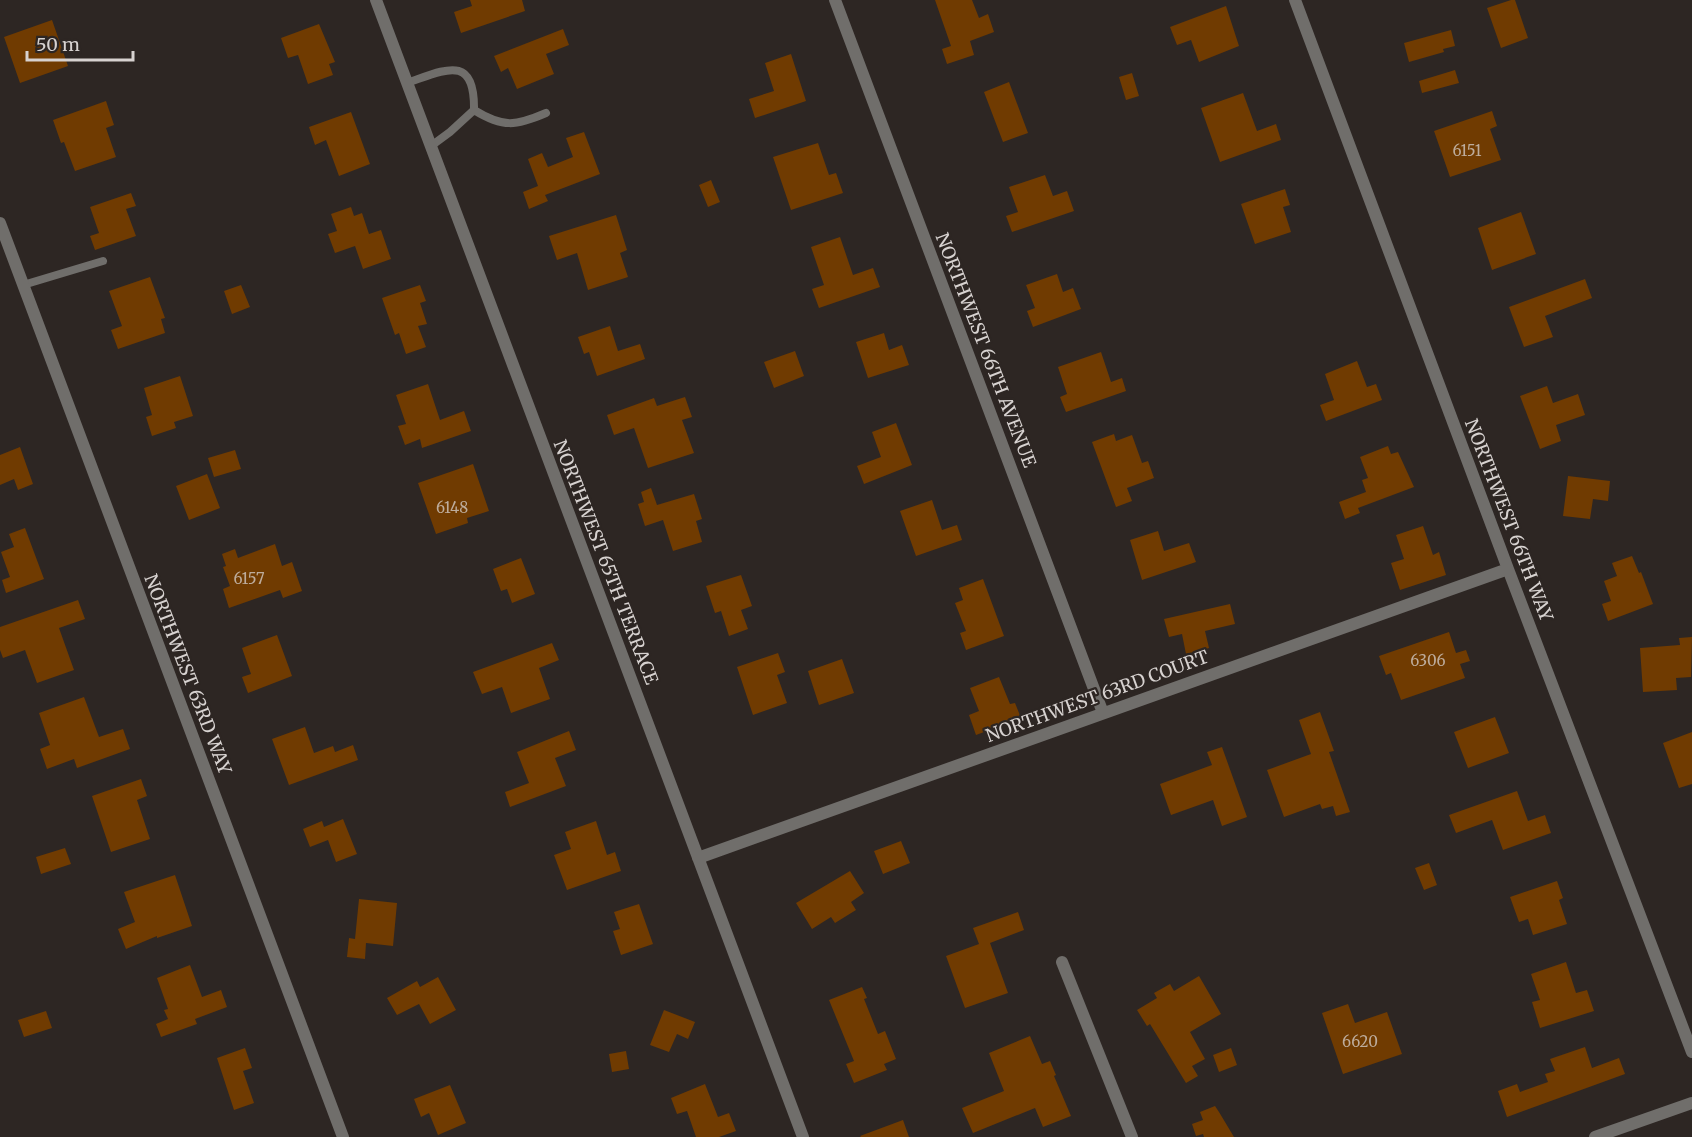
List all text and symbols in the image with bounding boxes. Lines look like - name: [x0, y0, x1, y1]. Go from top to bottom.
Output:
- scale bar: [27, 24, 134, 62]
- text: 50 m: [36, 33, 80, 56]
- house number: 6151: [1452, 141, 1482, 160]
- street label: NORTHWEST 66TH AVENUE: [931, 230, 1042, 471]
- street label: NORTHWEST 66TH WAY: [1460, 416, 1558, 625]
- street label: NORTHWEST 65TH TERRACE: [549, 437, 664, 688]
- house number: 6148: [436, 498, 468, 517]
- house number: 6157: [233, 569, 265, 588]
- street label: NORTHWEST 63RD WAY: [139, 571, 237, 778]
- street label: NORTHWEST 63RD COURT: [982, 645, 1212, 747]
- house number: 6306: [1410, 651, 1446, 670]
- house number: 6620: [1342, 1032, 1378, 1051]

